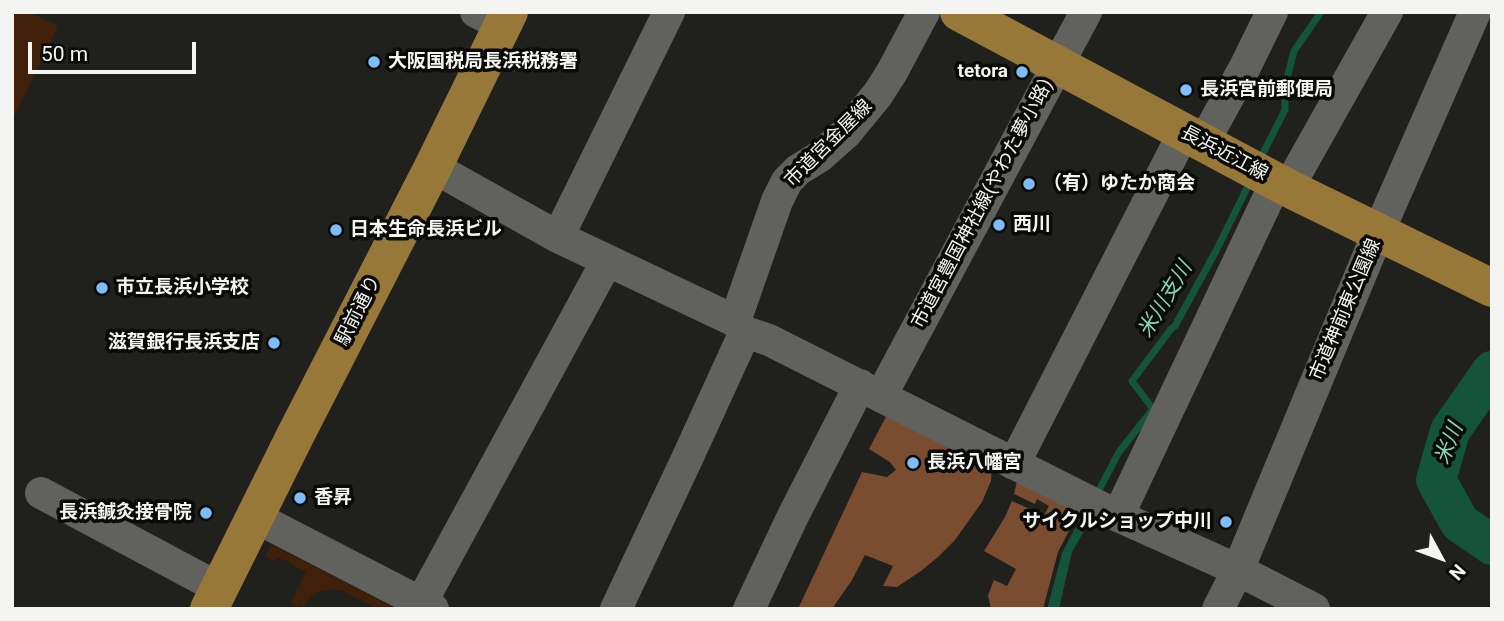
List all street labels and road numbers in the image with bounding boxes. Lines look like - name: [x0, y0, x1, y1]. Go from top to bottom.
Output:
- street label: 市道宮豊国神社線(やわた夢小路): [907, 75, 1059, 333]
- street label: 市道宮金屋線: [781, 96, 877, 192]
- street label: 長浜近江線: [1177, 122, 1271, 186]
- street label: 市道神前東公園線: [1306, 236, 1386, 384]
- street label: 駅前通り: [332, 272, 386, 350]

